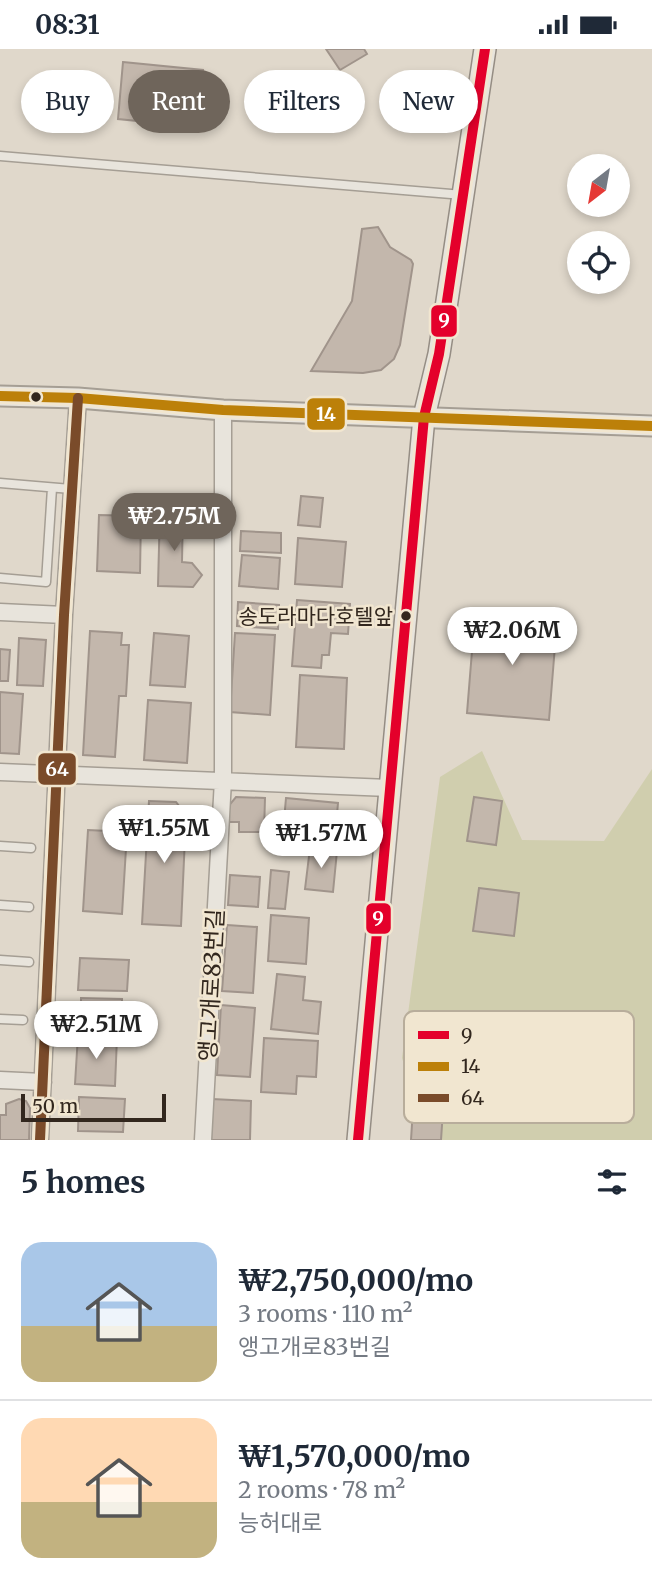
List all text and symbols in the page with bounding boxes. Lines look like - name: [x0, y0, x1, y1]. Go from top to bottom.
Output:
- text: 08:31: [35, 8, 100, 41]
- chip: Buy: [21, 70, 114, 133]
- chip: Rent: [128, 70, 230, 133]
- chip: Filters: [244, 70, 365, 133]
- chip: New: [379, 70, 478, 133]
- north arrow: [567, 154, 630, 217]
- map controls: [567, 154, 630, 294]
- button: locate: [567, 231, 630, 294]
- line badge: 9: [430, 304, 458, 338]
- text: 9: [438, 308, 450, 332]
- unlabelled marker: [29, 390, 43, 404]
- line badge: 14: [306, 397, 346, 431]
- text: 14: [316, 402, 336, 426]
- pin: ₩2.75M: [117, 493, 231, 553]
- text: ₩2.75M: [127, 501, 221, 530]
- place label: 송도라마다호텔앞: [238, 603, 393, 630]
- pin: ₩2.06M: [455, 607, 569, 667]
- marker: 송도라마다호텔앞: [399, 609, 413, 623]
- text: ₩2.06M: [463, 615, 561, 644]
- line badge: 64: [37, 752, 77, 786]
- text: 64: [45, 757, 69, 781]
- pin: ₩1.55M: [107, 805, 221, 865]
- pin: ₩1.57M: [264, 811, 378, 870]
- text: ₩1.55M: [118, 813, 210, 842]
- text: ₩1.57M: [275, 818, 367, 847]
- line badge: 9: [365, 902, 392, 935]
- text: 9: [372, 906, 384, 930]
- street label: 앵고개로83번길: [193, 908, 229, 1062]
- pin: ₩2.51M: [39, 1002, 153, 1061]
- text: ₩2.51M: [50, 1009, 142, 1038]
- legend: [404, 1011, 634, 1123]
- text: 9: [461, 1023, 473, 1047]
- text: 14: [461, 1054, 481, 1078]
- text: 64: [461, 1086, 484, 1110]
- scale bar: [21, 1091, 166, 1123]
- text: 50 m: [32, 1094, 78, 1118]
- text: 5 homes: [21, 1163, 146, 1201]
- icon: filters: [593, 1163, 631, 1201]
- text: ₩2,750,000/mo: [238, 1261, 473, 1299]
- icon: home: [77, 1270, 161, 1354]
- text: 3 rooms · 110 m²: [238, 1299, 412, 1328]
- text: 앵고개로83번길: [238, 1332, 391, 1361]
- text: ₩1,570,000/mo: [238, 1437, 470, 1475]
- icon: home: [77, 1446, 161, 1530]
- text: 2 rooms · 78 m²: [238, 1475, 405, 1504]
- text: 능허대로: [238, 1508, 323, 1537]

